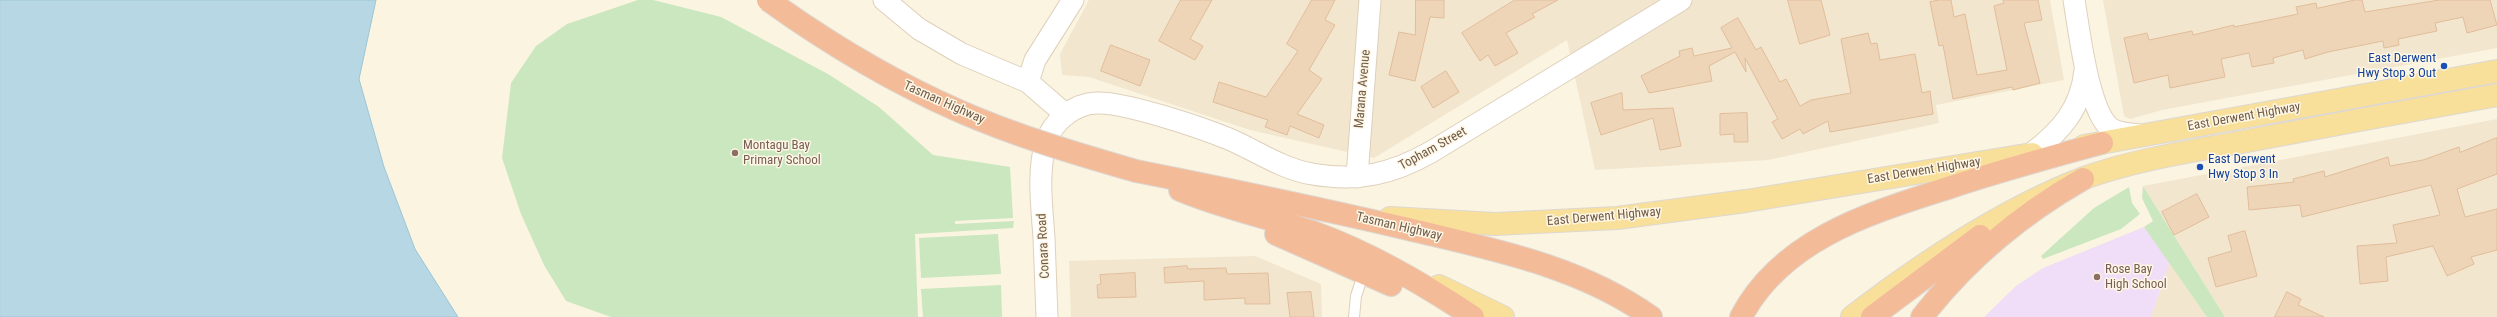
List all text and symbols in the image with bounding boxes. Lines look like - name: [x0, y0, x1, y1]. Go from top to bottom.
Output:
- street label: Marana Avenue: [1352, 49, 1374, 129]
- place label: East Derwent Hwy Stop 3 Out: [2357, 51, 2436, 82]
- marker: East Derwent Hwy Stop 3 Out: [2439, 61, 2449, 71]
- street label: Tasman Highway: [901, 78, 987, 128]
- street label: East Derwent Highway: [2186, 99, 2302, 135]
- street label: Topham Street: [1397, 124, 1469, 174]
- place label: Montagu Bay Primary School: [743, 138, 821, 169]
- marker: Montagu Bay Primary School: [730, 148, 740, 158]
- place label: East Derwent Hwy Stop 3 In: [2208, 152, 2278, 183]
- street label: East Derwent Highway: [1866, 154, 1982, 188]
- marker: East Derwent Hwy Stop 3 In: [2195, 162, 2205, 172]
- street label: East Derwent Highway: [1546, 204, 1662, 230]
- street label: Tasman Highway: [1355, 210, 1443, 244]
- street label: Conara Road: [1034, 213, 1054, 279]
- place label: Rose Bay High School: [2105, 262, 2167, 293]
- marker: Rose Bay High School: [2092, 272, 2102, 282]

